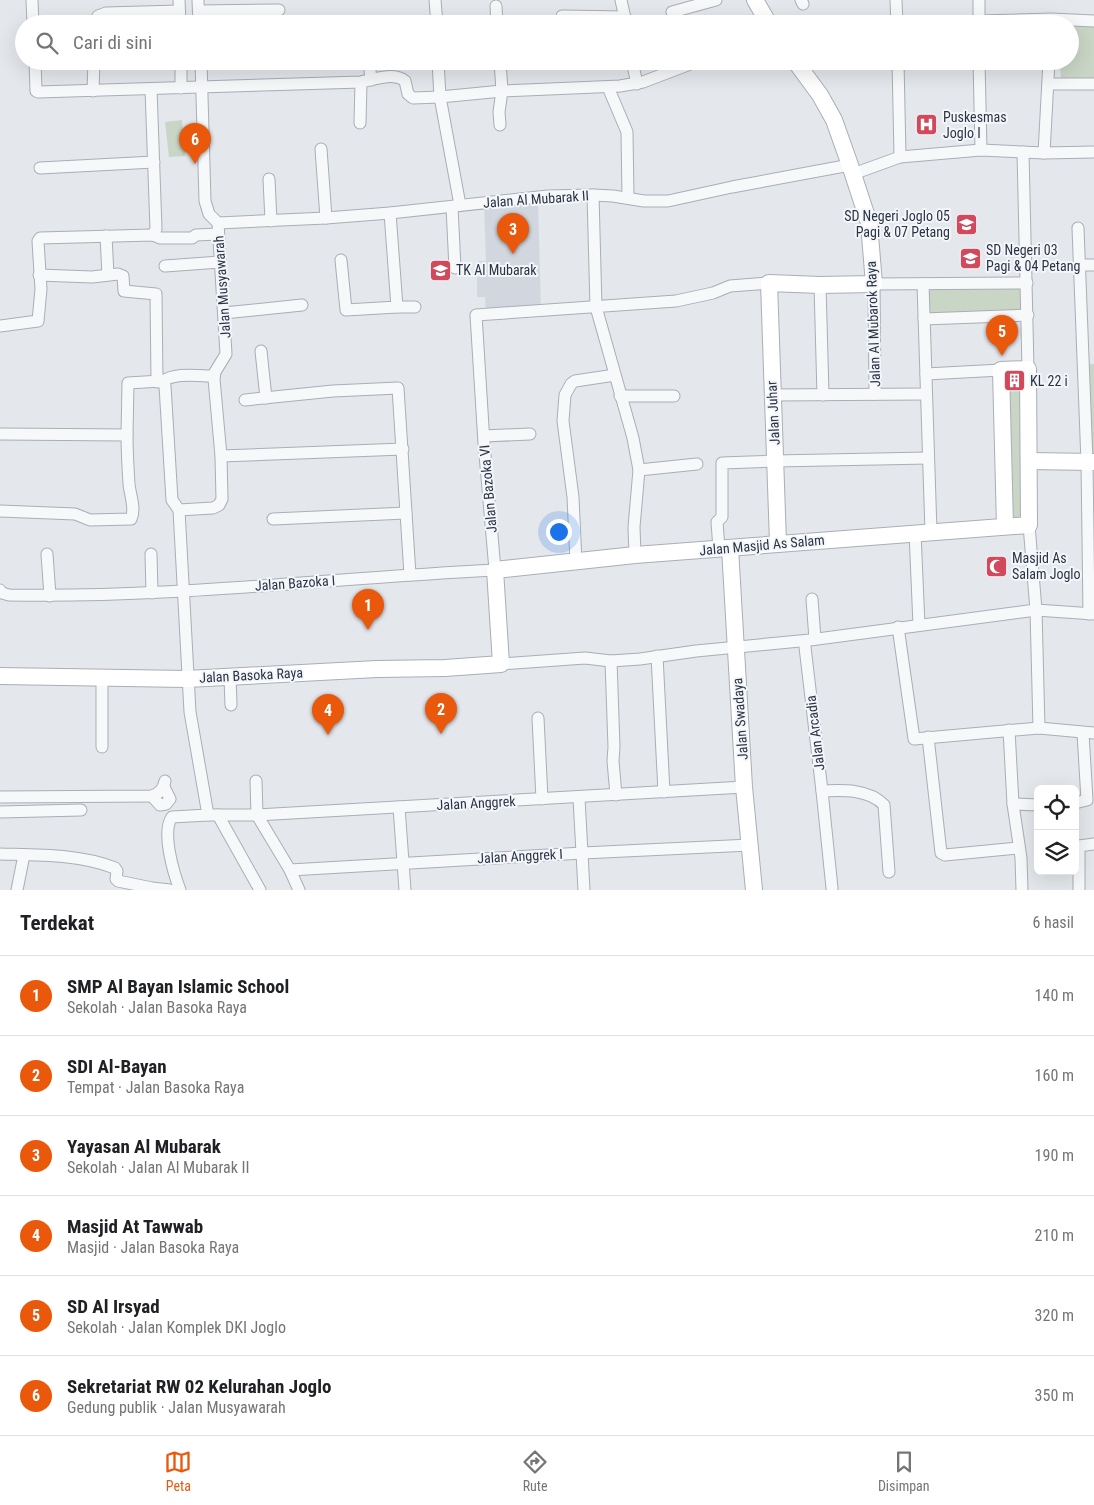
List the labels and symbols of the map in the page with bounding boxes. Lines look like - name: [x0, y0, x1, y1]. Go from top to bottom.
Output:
- place label: Puskesmas Joglo I: [943, 109, 1007, 141]
- hospital icon: Puskesmas Joglo I: [915, 113, 939, 137]
- pin: 6: [179, 123, 211, 164]
- street label: Jalan Al Mubarak II: [483, 187, 589, 211]
- place label: SD Negeri Joglo 05 Pagi & 07 Petang: [844, 208, 950, 240]
- school or university icon: SD Negeri Joglo 05 Pagi & 07 Petang: [954, 212, 978, 236]
- pin: 3: [497, 213, 529, 254]
- street label: Jalan Musyawarah: [210, 235, 234, 339]
- place label: SD Negeri 03 Pagi & 04 Petang: [986, 242, 1080, 274]
- school or university icon: SD Negeri 03 Pagi & 04 Petang: [958, 246, 982, 270]
- school or university icon: TK Al Mubarak: [428, 258, 452, 282]
- street label: Jalan Al Mubarok Raya: [863, 261, 883, 387]
- place label: TK Al Mubarak: [456, 262, 537, 278]
- pin: 5: [986, 315, 1018, 356]
- building icon: KL 22 i: [1002, 369, 1026, 393]
- place label: KL 22 i: [1030, 373, 1068, 389]
- street label: Jalan Juhar: [763, 380, 783, 446]
- street label: Jalan Bazoka VI: [476, 444, 500, 534]
- your location: [546, 519, 572, 545]
- street label: Jalan Masjid As Salam: [699, 532, 825, 558]
- place label: Masjid As Salam Joglo: [1012, 550, 1081, 582]
- mosque icon: Masjid As Salam Joglo: [984, 554, 1008, 578]
- street label: Jalan Bazoka I: [254, 572, 336, 594]
- pin: 1: [352, 589, 384, 630]
- street label: Jalan Basoka Raya: [199, 664, 303, 686]
- street label: Jalan Swadaya: [729, 677, 751, 761]
- pin: 2: [425, 693, 457, 734]
- pin: 4: [312, 694, 344, 735]
- street label: Jalan Arcadia: [802, 694, 828, 772]
- street label: Jalan Anggrek: [436, 793, 517, 813]
- street label: Jalan Anggrek I: [477, 846, 563, 866]

